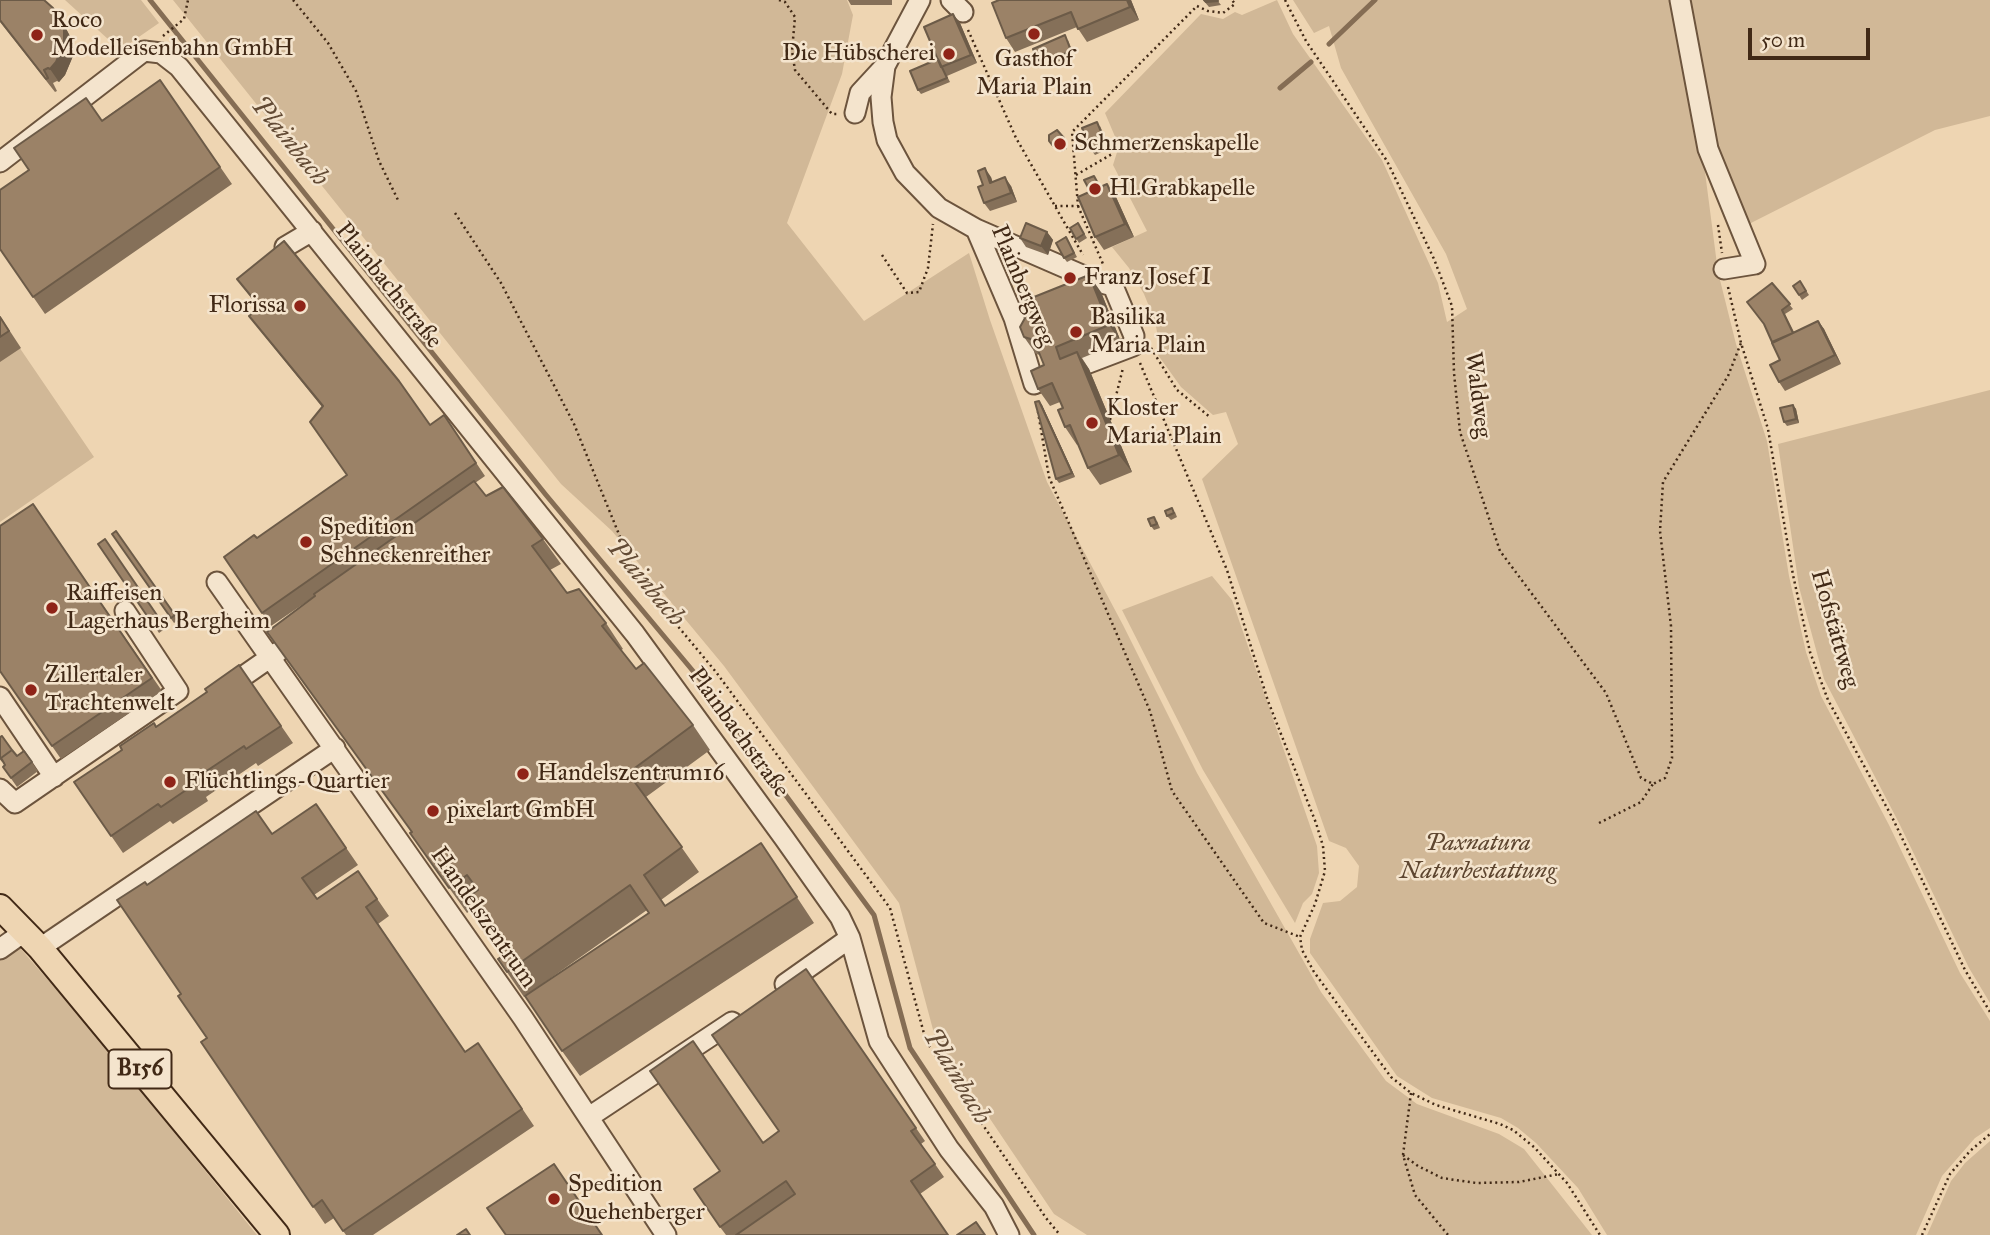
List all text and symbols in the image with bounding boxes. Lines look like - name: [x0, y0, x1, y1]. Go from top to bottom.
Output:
- place label: Roco Modelleisenbahn GmbH: [51, 7, 294, 63]
- scale bar: [1752, 14, 1874, 58]
- marker: Gasthof Maria Plain: [1026, 26, 1042, 42]
- marker: Roco Modelleisenbahn GmbH: [29, 27, 45, 43]
- text: 50 m: [1761, 27, 1805, 53]
- place label: Die Hübscherei: [782, 40, 935, 68]
- marker: Die Hübscherei: [941, 46, 957, 62]
- place label: Gasthof Maria Plain: [976, 46, 1092, 102]
- water label: Plainbach: [243, 91, 335, 193]
- place label: Schmerzenskapelle: [1074, 130, 1259, 158]
- marker: Schmerzenskapelle: [1052, 136, 1068, 152]
- place label: Hl.Grabkapelle: [1109, 175, 1255, 203]
- marker: Hl.Grabkapelle: [1087, 181, 1103, 197]
- street label: Plainbachstraße: [328, 217, 448, 355]
- street label: Plainbergweg: [984, 221, 1060, 351]
- place label: Franz Josef I: [1084, 264, 1211, 292]
- marker: Franz Josef I: [1062, 270, 1078, 286]
- place label: Florissa: [208, 292, 286, 320]
- marker: Florissa: [292, 298, 308, 314]
- place label: Basilika Maria Plain: [1090, 304, 1206, 360]
- marker: Basilika Maria Plain: [1068, 324, 1084, 340]
- street label: Waldweg: [1457, 350, 1497, 440]
- place label: Kloster Maria Plain: [1106, 395, 1222, 451]
- marker: Kloster Maria Plain: [1084, 415, 1100, 431]
- place label: Spedition Schneckenreither: [320, 514, 490, 570]
- water label: Plainbach: [599, 532, 691, 634]
- marker: Spedition Schneckenreither: [298, 534, 314, 550]
- street label: Hofstättweg: [1803, 566, 1865, 692]
- place label: Raiffeisen Lagerhaus Bergheim: [66, 580, 270, 636]
- marker: Raiffeisen Lagerhaus Bergheim: [44, 600, 60, 616]
- place label: Zillertaler Trachtenwelt: [45, 662, 175, 718]
- street label: Plainbachstraße: [681, 662, 795, 804]
- marker: Zillertaler Trachtenwelt: [23, 682, 39, 698]
- place label: Handelszentrum16: [537, 760, 724, 788]
- marker: Handelszentrum16: [515, 766, 531, 782]
- place label: Flüchtlings-Quartier: [184, 768, 389, 796]
- marker: Flüchtlings-Quartier: [162, 774, 178, 790]
- place label: pixelart GmbH: [447, 797, 595, 825]
- marker: pixelart GmbH: [425, 803, 441, 819]
- park label: Paxnatura Naturbestattung: [1400, 830, 1556, 886]
- street label: Handelszentrum: [424, 842, 542, 994]
- water label: Plainbach: [915, 1024, 997, 1130]
- road number: B156: [108, 1050, 172, 1088]
- place label: Spedition Quehenberger: [568, 1171, 705, 1227]
- marker: Spedition Quehenberger: [546, 1191, 562, 1207]

